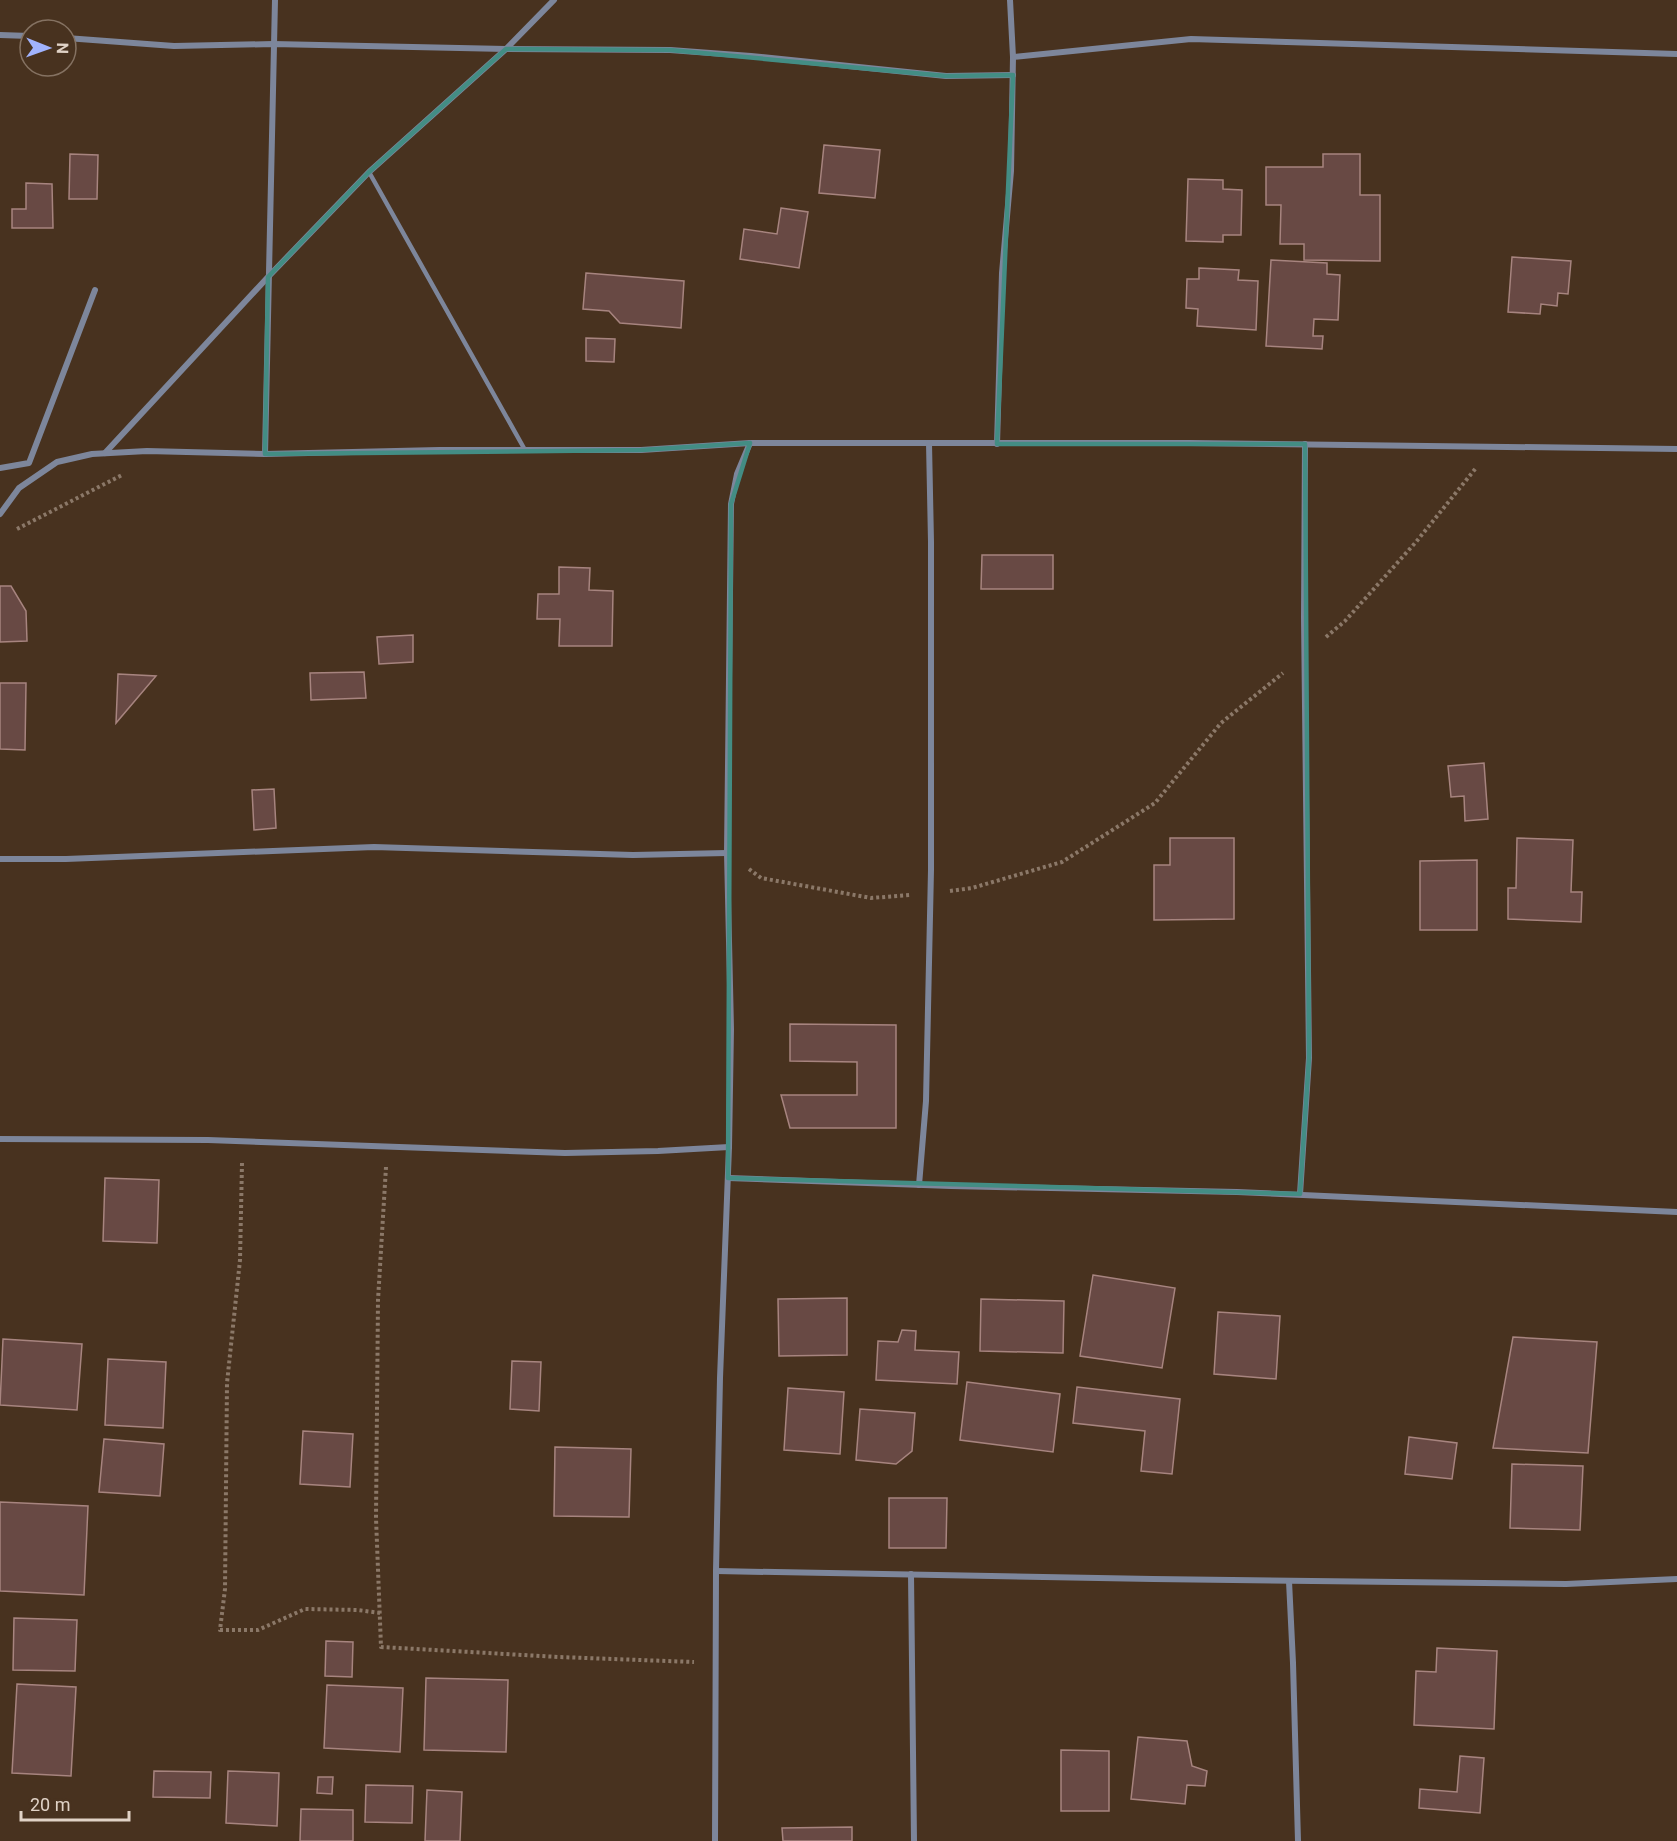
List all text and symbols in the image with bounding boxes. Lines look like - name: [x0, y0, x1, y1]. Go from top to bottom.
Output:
- north arrow: [18, 18, 78, 78]
- text: N: [53, 42, 72, 54]
- scale bar: [21, 1784, 129, 1822]
- text: 20 m: [30, 1794, 70, 1815]

